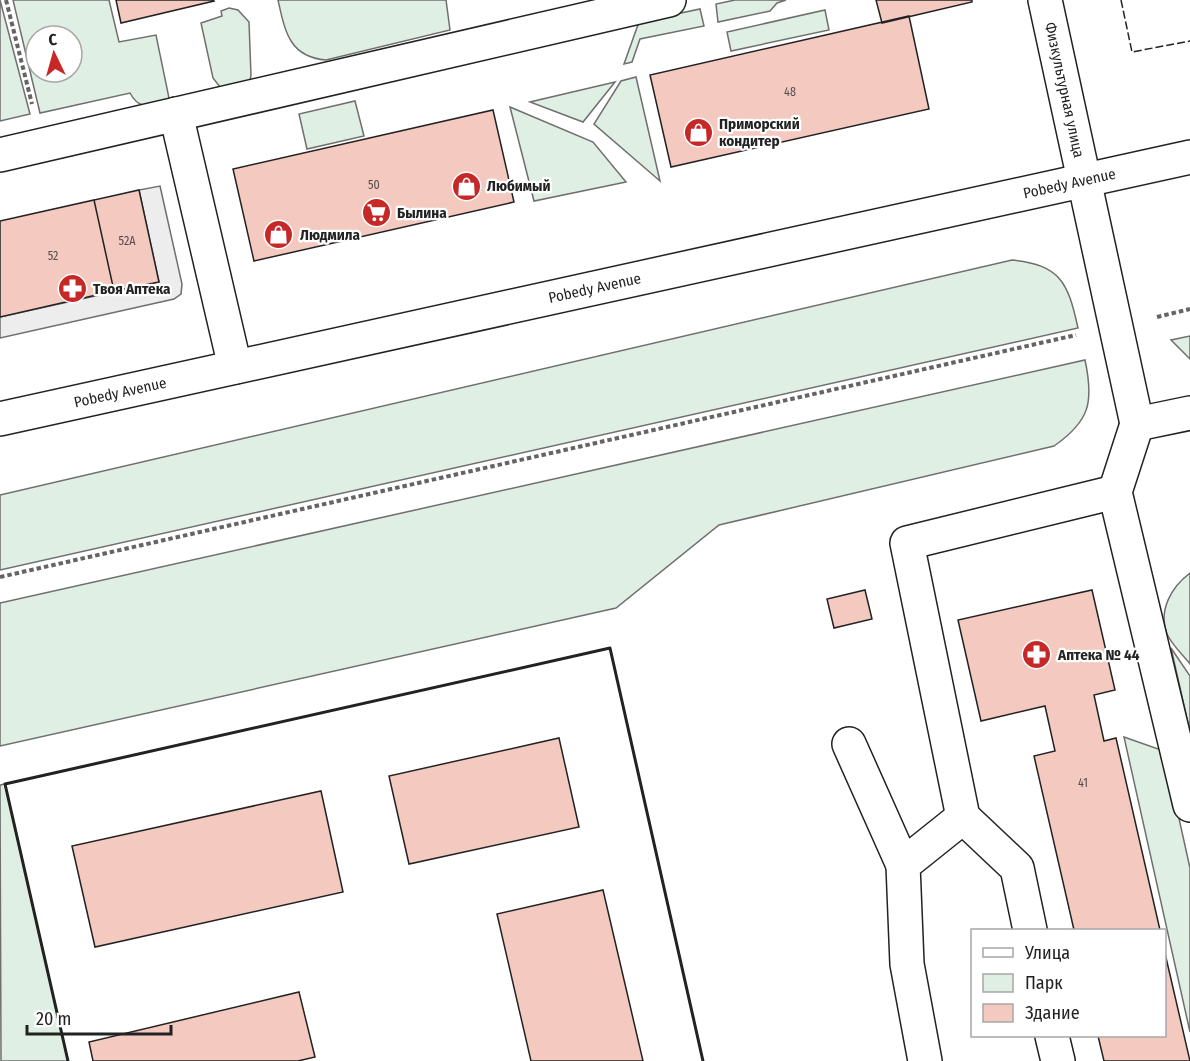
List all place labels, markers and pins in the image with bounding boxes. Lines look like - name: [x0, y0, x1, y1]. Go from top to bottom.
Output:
- place label: Приморский кондитер: [719, 115, 800, 150]
- shop icon: Приморский кондитер: [682, 117, 714, 149]
- shop icon: Любимый: [450, 170, 482, 202]
- place label: Любимый: [487, 177, 551, 195]
- supermarket icon: Былина: [360, 197, 392, 229]
- place label: Былина: [397, 204, 447, 222]
- shop icon: Людмила: [263, 219, 295, 251]
- place label: Людмила: [300, 226, 360, 244]
- pharmacy icon: Твоя Аптека: [56, 273, 88, 305]
- place label: Твоя Аптека: [93, 280, 171, 298]
- pharmacy icon: Аптека № 44: [1021, 639, 1053, 671]
- place label: Аптека № 44: [1057, 646, 1140, 664]

